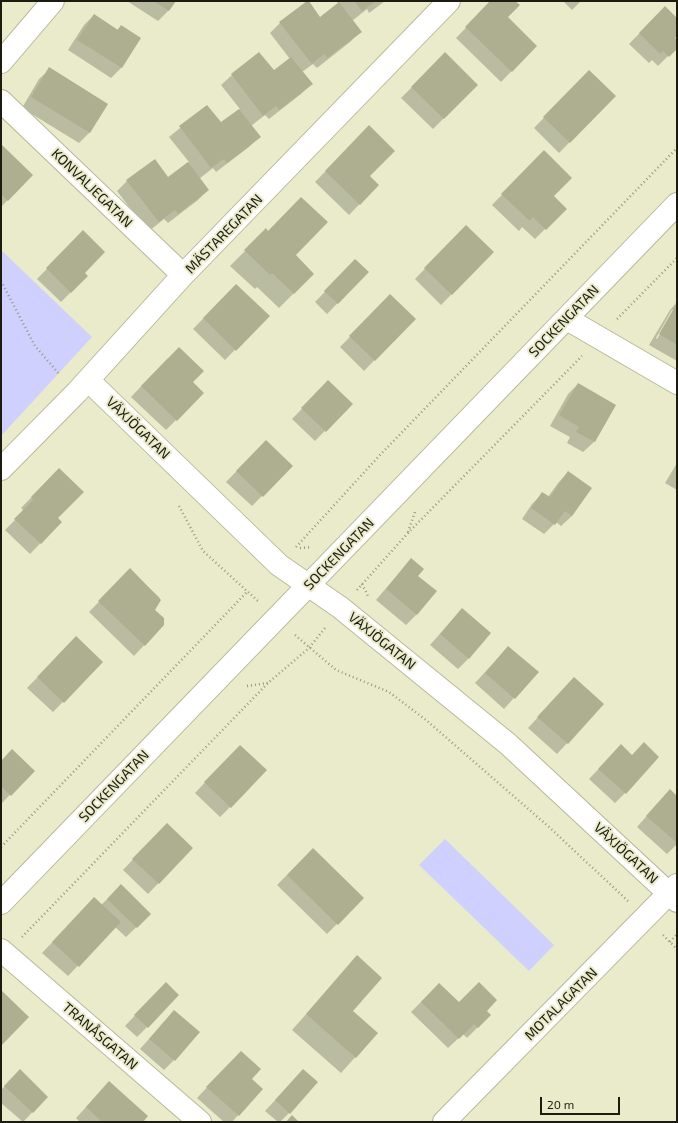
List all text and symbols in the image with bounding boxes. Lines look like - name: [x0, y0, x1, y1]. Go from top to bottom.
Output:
- street label: KONVALJEGATAN: [48, 145, 136, 231]
- street label: MÄSTAREGATAN: [182, 191, 266, 277]
- street label: SOCKENGATAN: [525, 281, 603, 361]
- street label: VÄXJÖGATAN: [103, 393, 173, 463]
- street label: SOCKENGATAN: [300, 514, 378, 594]
- street label: VÄXJÖGATAN: [345, 609, 419, 673]
- street label: SOCKENGATAN: [75, 746, 153, 826]
- street label: VÄXJÖGATAN: [590, 819, 662, 887]
- street label: MOTALAGATAN: [521, 964, 601, 1044]
- street label: TRANÅSGATAN: [59, 999, 141, 1073]
- scale bar: [542, 1089, 622, 1115]
- text: 20 m: [547, 1097, 574, 1111]

